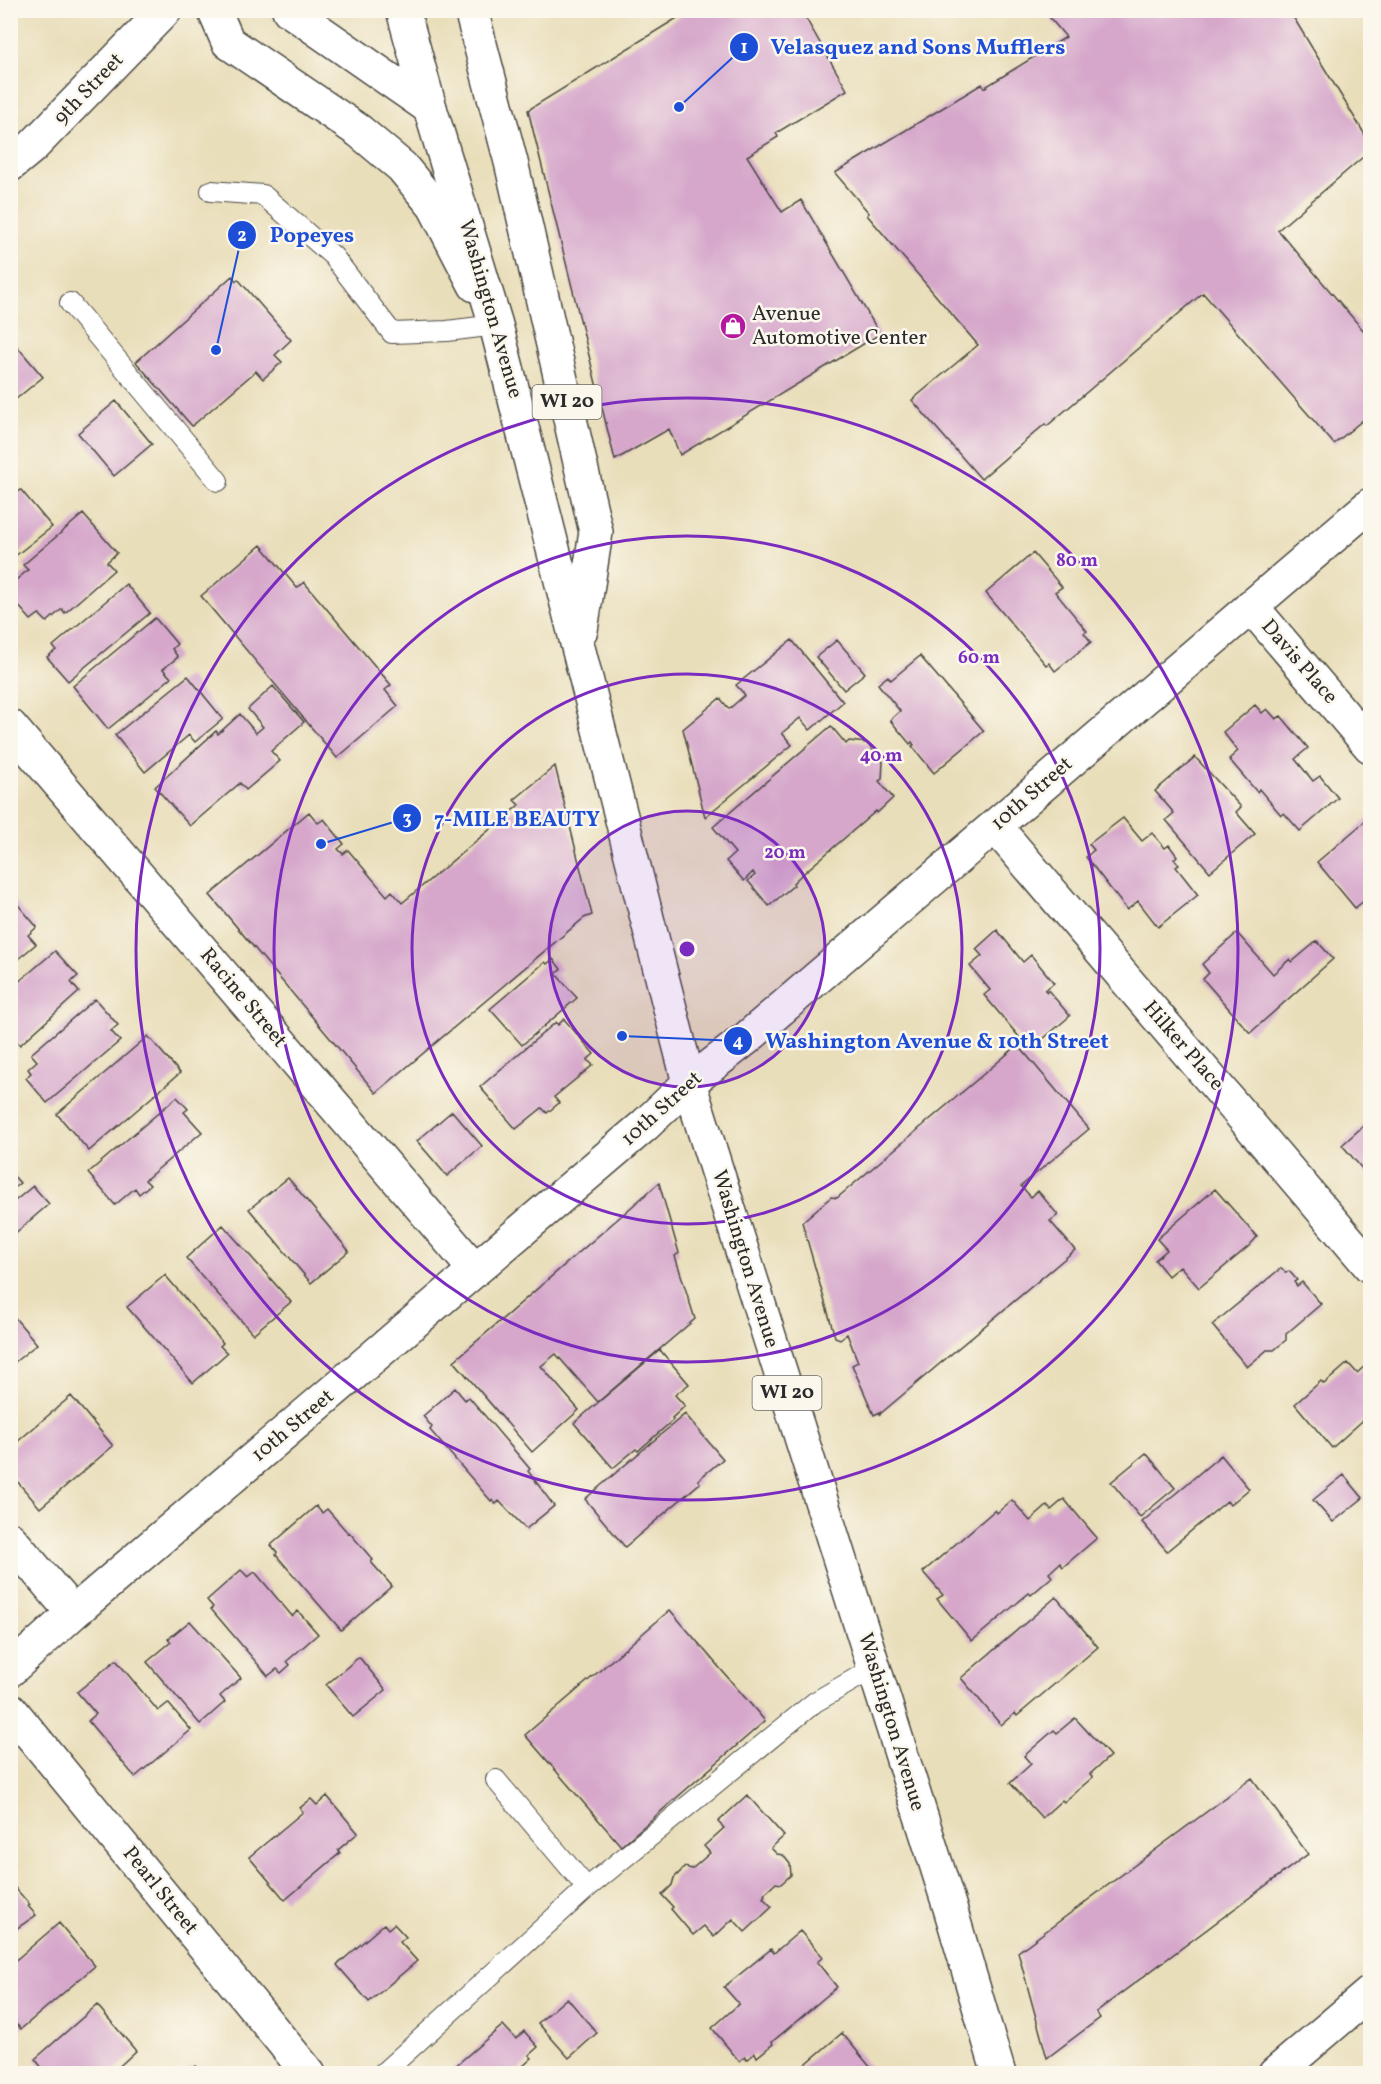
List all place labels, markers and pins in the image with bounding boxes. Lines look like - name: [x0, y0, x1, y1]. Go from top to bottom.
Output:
- callout: Velasquez and Sons Mufflers: [729, 27, 1078, 67]
- callout: Popeyes: [227, 215, 366, 255]
- place label: Avenue Automotive Center: [752, 300, 927, 353]
- shop icon: Avenue Automotive Center: [718, 311, 748, 341]
- callout: 7-MILE BEAUTY: [392, 798, 612, 838]
- centre of rings: [677, 939, 697, 959]
- callout: Washington Avenue & 10th Street: [723, 1021, 1121, 1061]

